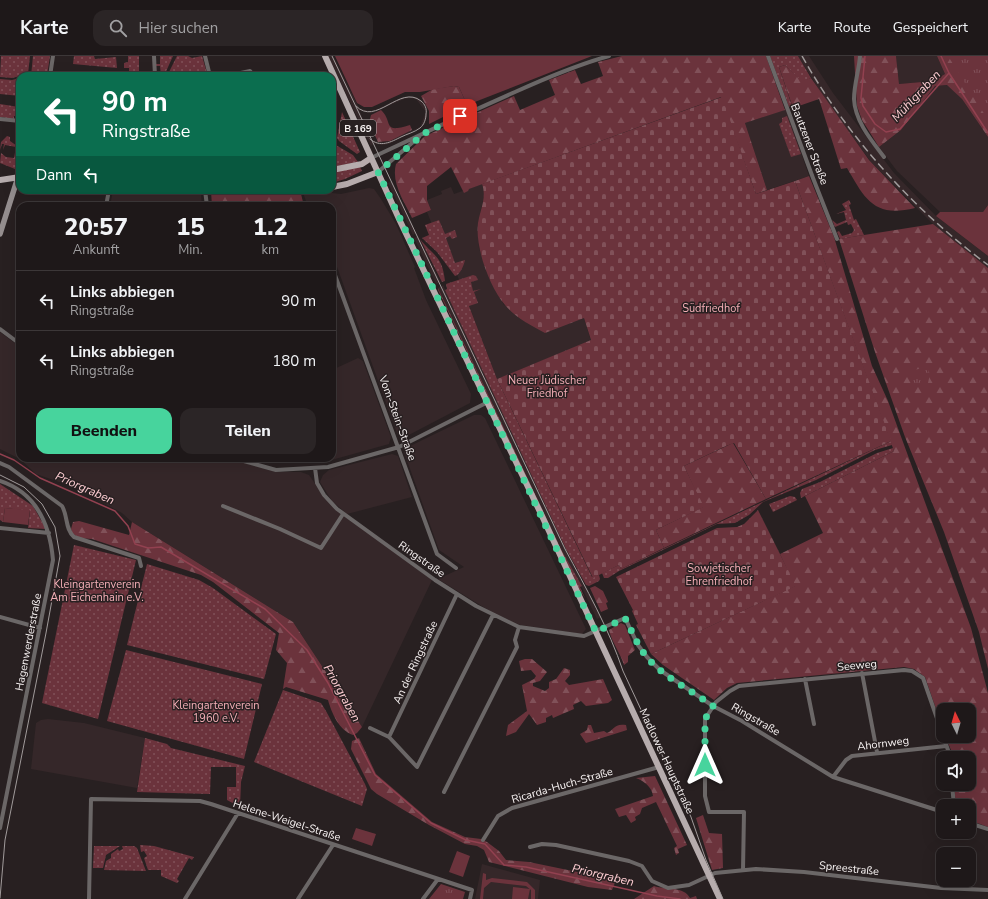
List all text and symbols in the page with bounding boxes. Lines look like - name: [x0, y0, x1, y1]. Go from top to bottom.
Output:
- search box: [93, 10, 373, 46]
- text: Karte: [20, 15, 69, 41]
- icon: search: [107, 17, 129, 39]
- text: Hier suchen: [139, 18, 218, 38]
- text: Karte: [778, 18, 812, 37]
- text: Route: [834, 18, 871, 37]
- text: Gespeichert: [893, 18, 968, 37]
- water label: Mühlgraben: [888, 67, 944, 125]
- text: 90 m: [102, 83, 168, 121]
- icon: left: [36, 88, 88, 140]
- pin: [443, 99, 477, 133]
- street label: Bautzener Straße: [787, 101, 832, 187]
- icon: arrive: [449, 105, 471, 127]
- text: Ringstraße: [102, 119, 190, 143]
- road number: B 169: [340, 120, 376, 136]
- icon: left: [80, 164, 102, 186]
- text: Dann: [36, 165, 72, 185]
- text: 20:57: [64, 211, 128, 243]
- text: 15: [176, 211, 205, 243]
- text: 1.2: [253, 211, 288, 243]
- text: Ankunft: [73, 241, 119, 259]
- text: Min.: [178, 241, 203, 259]
- text: km: [262, 241, 279, 259]
- text: Links abbiegen: [70, 282, 174, 302]
- icon: left: [36, 290, 58, 312]
- text: 90 m: [281, 291, 316, 311]
- park label: Südfriedhof: [682, 301, 740, 316]
- text: Ringstraße: [70, 302, 134, 320]
- text: Links abbiegen: [70, 342, 174, 362]
- icon: left: [36, 350, 58, 372]
- text: 180 m: [272, 351, 316, 371]
- text: Ringstraße: [70, 362, 134, 380]
- street label: Vom-Stein-Straße: [375, 373, 420, 463]
- park label: Neuer Jüdischer Friedhof: [508, 373, 586, 401]
- button: Beenden: [36, 408, 172, 454]
- button: Teilen: [180, 408, 316, 454]
- water label: Priorgraben: [53, 468, 117, 508]
- street label: Ringstraße: [395, 538, 448, 581]
- park label: Sowjetischer Ehrenfriedhof: [685, 561, 753, 589]
- park label: Kleingartenverein Am Eichenhain e.V.: [50, 577, 144, 605]
- street label: Hagenwerderstraße: [12, 592, 45, 692]
- street label: An der Ringstraße: [390, 618, 441, 706]
- street label: Seeweg: [837, 656, 878, 675]
- water label: Priorgraben: [320, 661, 364, 725]
- park label: Kleingartenverein 1960 e.V.: [172, 698, 260, 726]
- street label: Ringstraße: [729, 699, 783, 740]
- north arrow: [936, 703, 976, 743]
- map controls: [936, 703, 976, 887]
- street label: Madlower Hauptstraße: [636, 706, 698, 816]
- street label: Ahornweg: [856, 733, 910, 754]
- position arrow: [684, 744, 726, 786]
- button: sound: [936, 751, 976, 791]
- street label: Ricarda-Huch-Straße: [510, 764, 615, 807]
- street label: Helene-Weigel-Straße: [231, 796, 343, 845]
- button: +: [936, 799, 976, 839]
- button: −: [936, 847, 976, 887]
- street label: Spreestraße: [818, 858, 880, 879]
- water label: Priorgraben: [570, 860, 636, 890]

